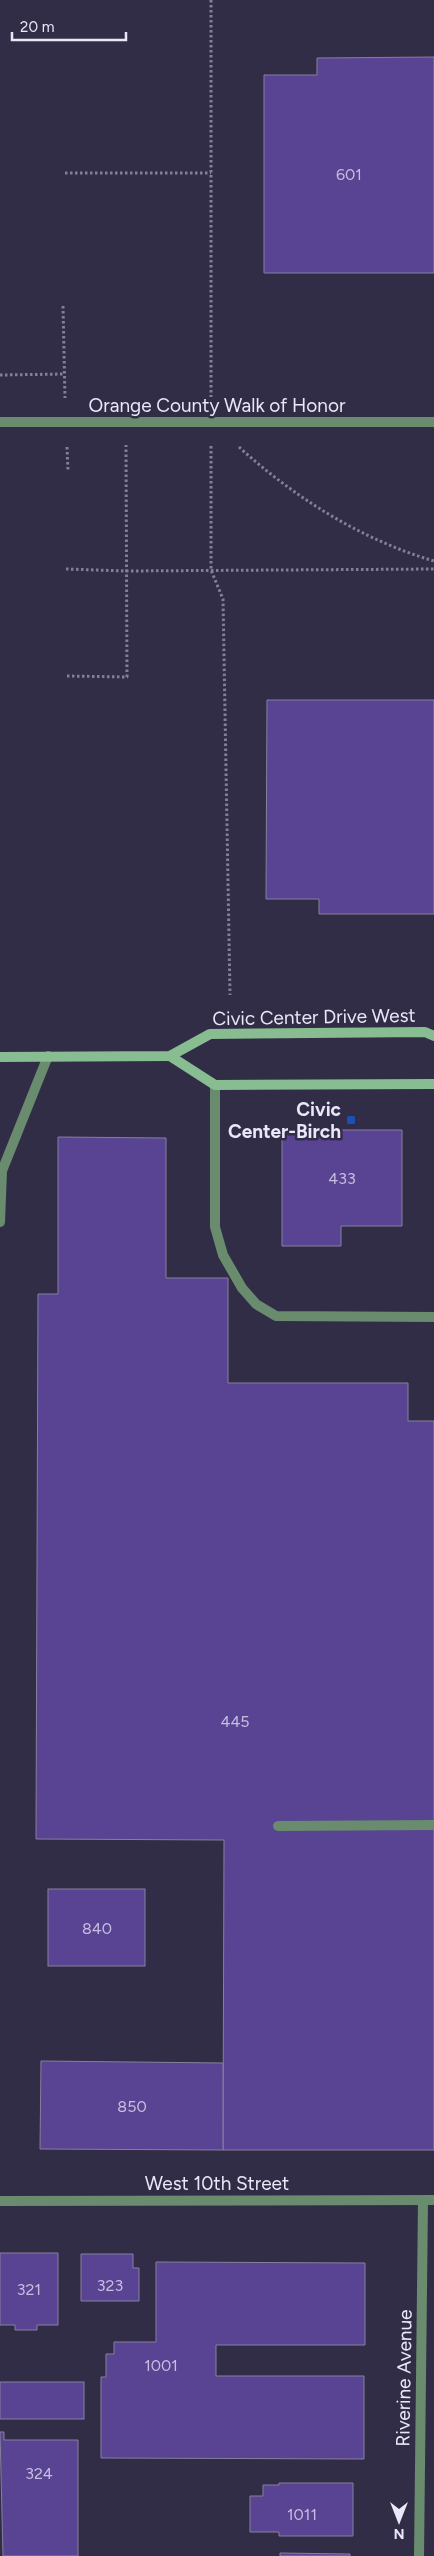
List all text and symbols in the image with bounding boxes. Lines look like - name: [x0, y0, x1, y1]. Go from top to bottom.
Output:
- scale bar: [12, 10, 126, 42]
- text: 20 m: [20, 18, 54, 36]
- house number: 601: [336, 165, 362, 184]
- street label: Orange County Walk of Honor: [89, 394, 346, 417]
- street label: Civic Center Drive West: [212, 1004, 416, 1030]
- place label: Civic Center-Birch: [228, 1098, 341, 1143]
- marker: Civic Center-Birch: [345, 1114, 357, 1126]
- house number: 433: [328, 1169, 356, 1188]
- house number: 445: [220, 1712, 250, 1731]
- house number: 840: [82, 1919, 112, 1938]
- house number: 850: [117, 2097, 147, 2116]
- street label: West 10th Street: [145, 2172, 289, 2195]
- house number: 323: [97, 2276, 123, 2295]
- house number: 321: [17, 2280, 41, 2299]
- street label: Riverine Avenue: [391, 2309, 417, 2447]
- house number: 1001: [144, 2356, 178, 2375]
- house number: 324: [25, 2464, 53, 2483]
- north arrow: [374, 2496, 424, 2546]
- house number: 1011: [287, 2505, 317, 2524]
- text: N: [394, 2525, 404, 2542]

